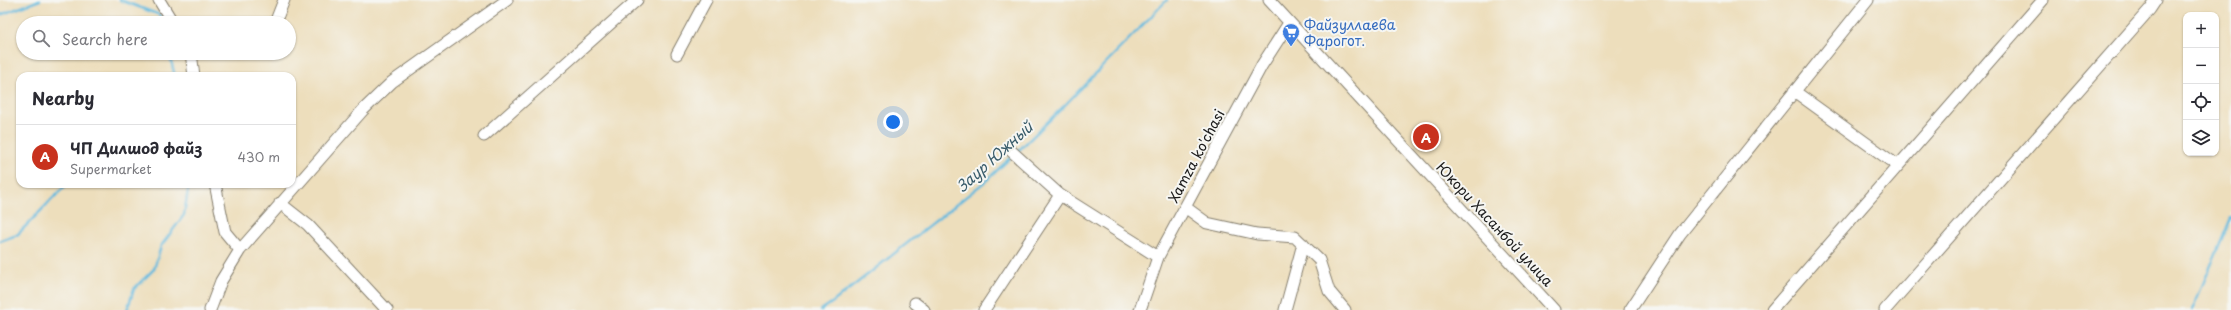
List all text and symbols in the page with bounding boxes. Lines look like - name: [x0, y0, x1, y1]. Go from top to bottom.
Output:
- map controls: [2183, 12, 2219, 156]
- button: +: [2183, 12, 2219, 48]
- place label: Файзуллаева Фарогот.: [1304, 14, 1396, 51]
- search box: [16, 16, 296, 60]
- supermarket icon: Файзуллаева Фарогот.: [1281, 22, 1301, 47]
- icon: search: [30, 27, 52, 49]
- text: Search here: [62, 27, 148, 50]
- button: −: [2183, 48, 2219, 84]
- button: locate: [2183, 84, 2219, 120]
- text: Nearby: [32, 85, 94, 111]
- street label: Xamza ko'chasi: [1163, 106, 1229, 206]
- your location: [883, 112, 903, 132]
- water label: Заур Южный: [951, 114, 1039, 197]
- button: layers: [2183, 120, 2219, 156]
- pin: A: [1413, 122, 1439, 152]
- text: ЧП Дилшод файз: [70, 136, 202, 159]
- text: A: [40, 147, 50, 166]
- text: 430 m: [238, 147, 280, 166]
- street label: Юкори Хасанбой улица: [1432, 157, 1558, 291]
- text: Supermarket: [70, 159, 152, 178]

